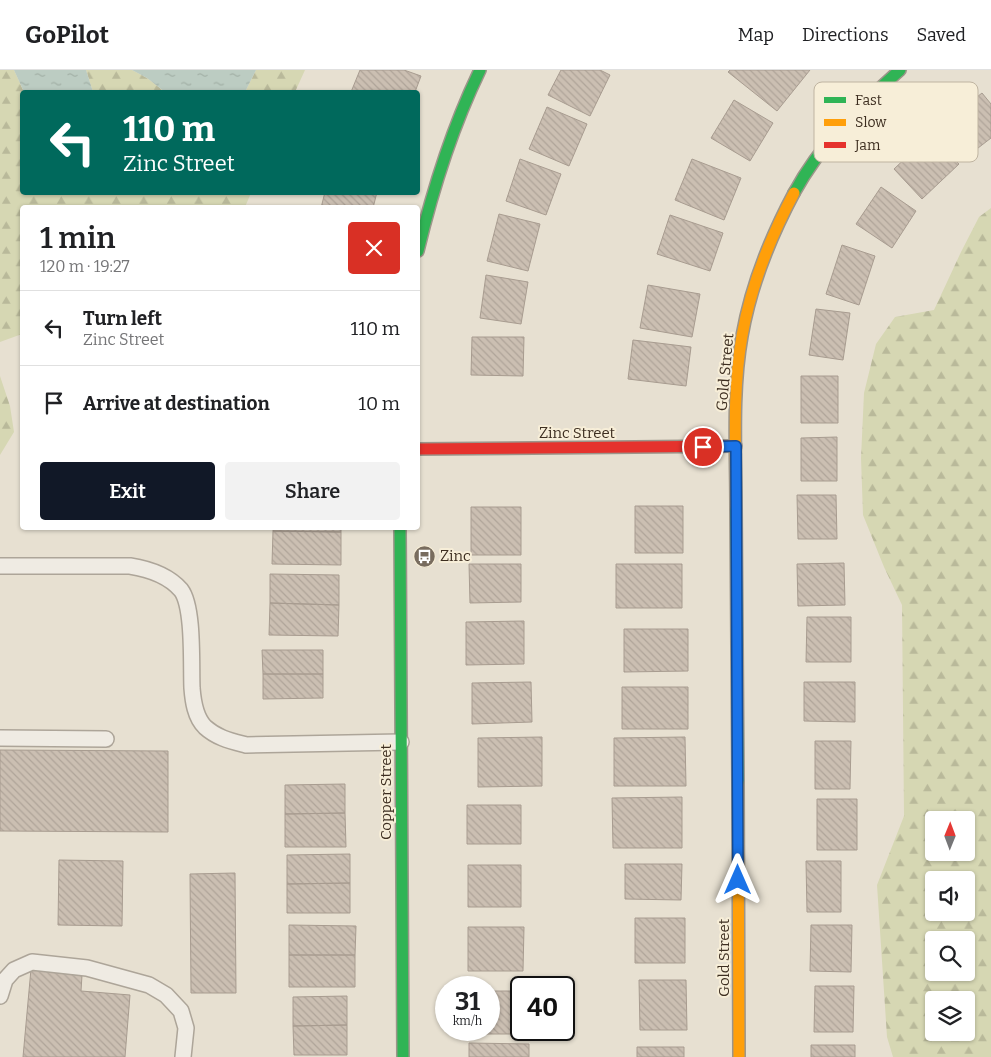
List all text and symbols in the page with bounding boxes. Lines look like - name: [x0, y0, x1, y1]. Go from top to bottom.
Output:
- text: GoPilot: [25, 21, 109, 49]
- text: Map: [738, 24, 774, 46]
- text: Directions: [802, 24, 889, 46]
- text: Saved: [917, 24, 966, 46]
- legend: [814, 82, 978, 162]
- text: Fast: [855, 92, 882, 109]
- text: 110 m: [123, 108, 215, 150]
- icon: left: [40, 110, 105, 175]
- text: Slow: [855, 114, 887, 131]
- text: Jam: [854, 137, 881, 154]
- text: Zinc Street: [123, 150, 235, 177]
- text: 1 min: [40, 220, 115, 256]
- button: close: [348, 222, 400, 274]
- text: 120 m · 19:27: [40, 257, 130, 276]
- text: Turn left: [83, 307, 162, 330]
- icon: left: [40, 314, 68, 342]
- text: 110 m: [350, 317, 400, 340]
- text: Zinc Street: [83, 330, 164, 349]
- street label: Gold Street: [713, 332, 737, 412]
- icon: arrive: [40, 389, 68, 417]
- text: Arrive at destination: [83, 392, 270, 415]
- text: 10 m: [358, 392, 400, 415]
- street label: Zinc Street: [539, 424, 616, 442]
- pin: [682, 426, 724, 468]
- icon: arrive: [689, 433, 717, 461]
- button: Exit: [40, 462, 215, 520]
- button: Share: [225, 462, 400, 520]
- bus stop icon: Zinc: [412, 544, 436, 568]
- place label: Zinc: [440, 547, 471, 565]
- street label: Copper Street: [377, 743, 395, 840]
- north arrow: [925, 811, 975, 861]
- map controls: [925, 811, 975, 1041]
- position arrow: [711, 853, 763, 905]
- button: sound: [925, 871, 975, 921]
- street label: Gold Street: [715, 918, 733, 997]
- button: search: [925, 931, 975, 981]
- speed limit sign: 40: [510, 976, 575, 1041]
- text: 31: [455, 987, 480, 1017]
- button: layers: [925, 991, 975, 1041]
- text: km/h: [453, 1014, 482, 1028]

